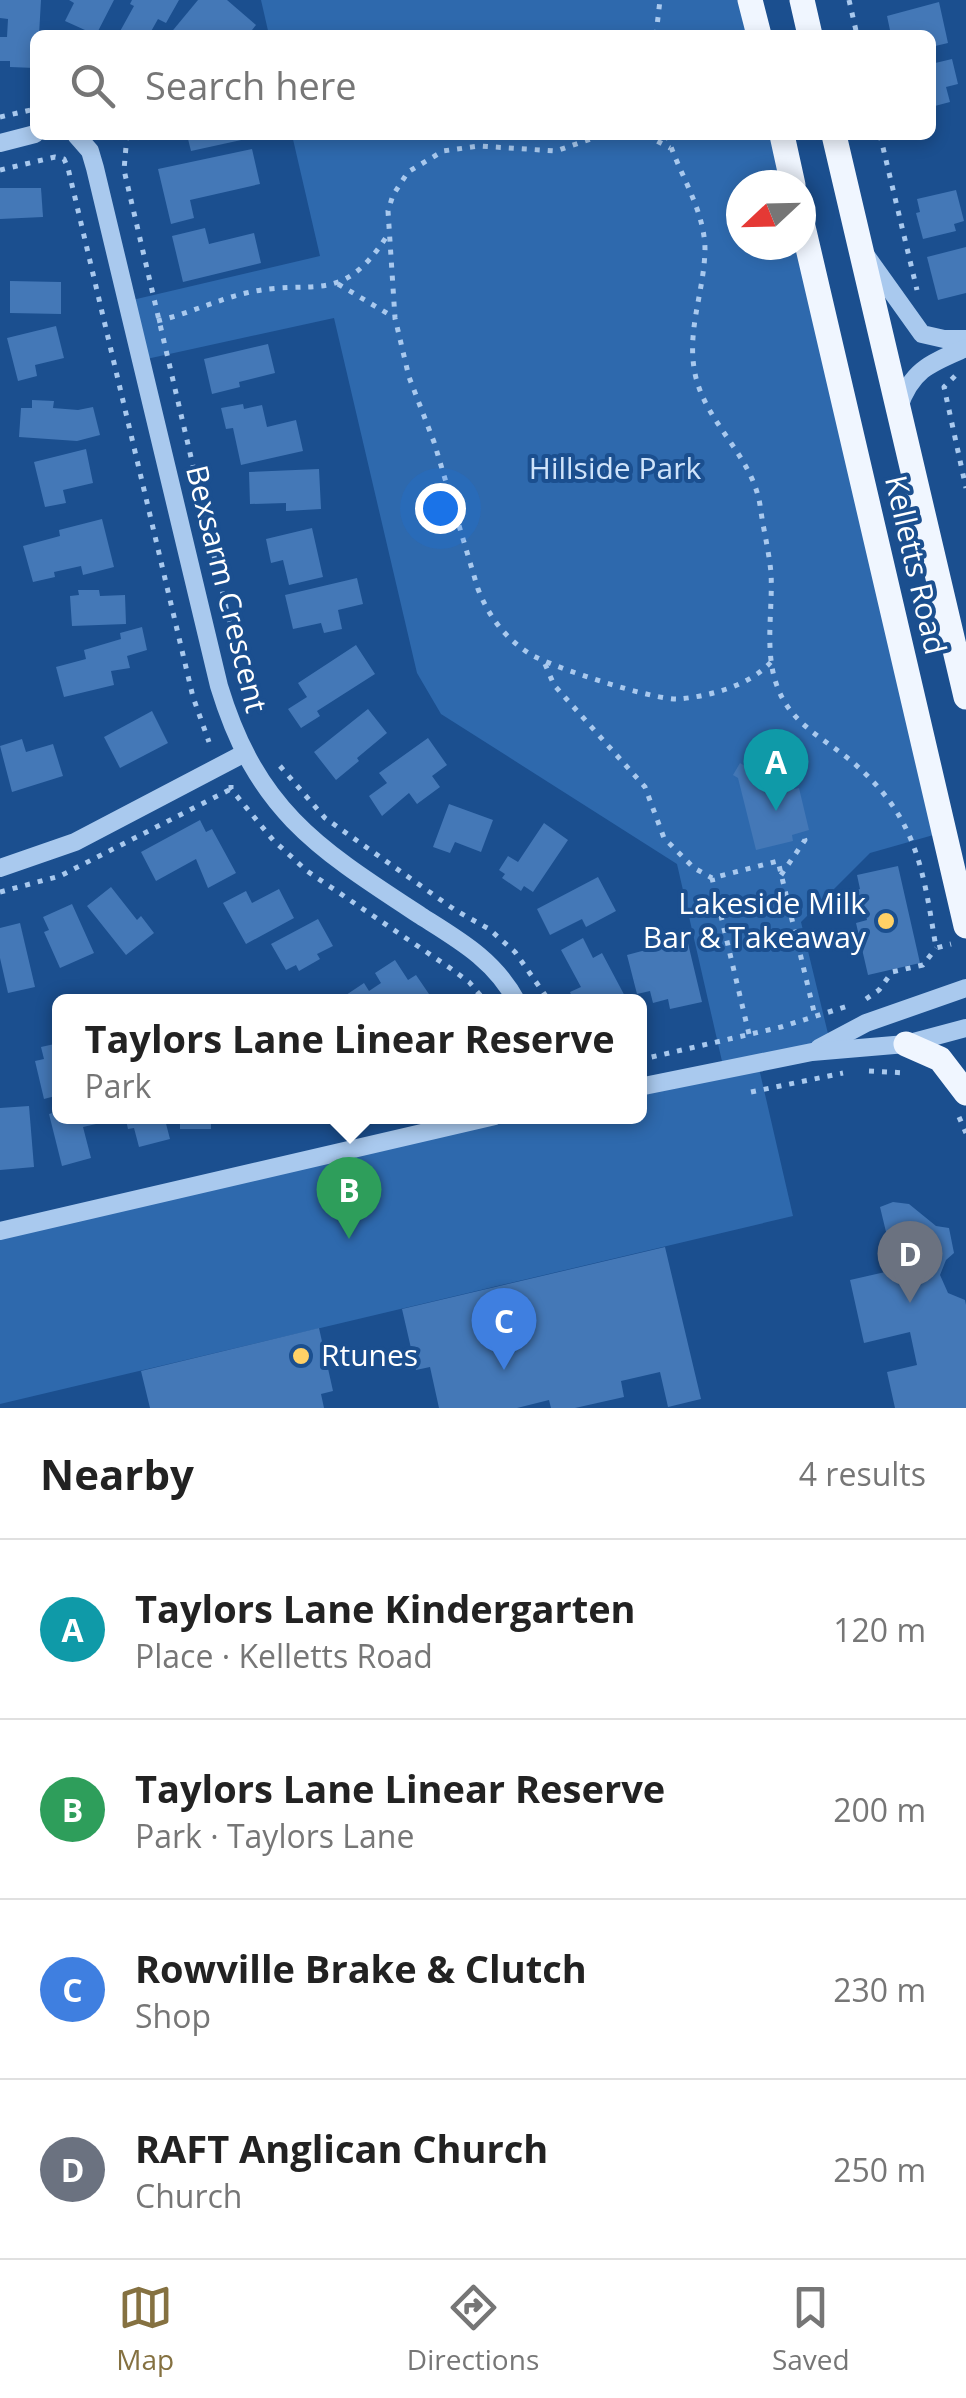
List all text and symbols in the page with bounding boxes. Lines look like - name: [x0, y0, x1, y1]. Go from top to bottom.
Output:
- search box: [30, 30, 936, 140]
- icon: search: [65, 58, 120, 113]
- text: Search here: [145, 59, 357, 111]
- north arrow: [726, 170, 816, 260]
- park label: Hillside Park: [529, 447, 701, 488]
- street label: Bexsarm Crescent: [177, 461, 278, 717]
- street label: Kelletts Road: [876, 471, 957, 658]
- your location: [415, 483, 466, 534]
- pin: A: [744, 728, 808, 811]
- place label: Lakeside Milk Bar & Takeaway: [643, 882, 867, 957]
- marker: Lakeside Milk Bar & Takeaway: [875, 910, 897, 932]
- popup: [52, 994, 647, 1124]
- text: Taylors Lane Linear Reserve: [84, 1012, 615, 1064]
- text: Park: [84, 1064, 151, 1107]
- pin: B: [316, 1156, 382, 1239]
- pin: D: [878, 1220, 942, 1303]
- pin: C: [472, 1288, 536, 1370]
- place label: Rtunes: [321, 1334, 418, 1375]
- marker: Rtunes: [290, 1345, 312, 1367]
- text: Nearby: [40, 1445, 194, 1502]
- text: 4 results: [799, 1452, 926, 1495]
- text: Taylors Lane Kindergarten: [135, 1582, 636, 1634]
- text: A: [61, 1608, 84, 1651]
- text: 120 m: [833, 1608, 926, 1651]
- text: Place · Kelletts Road: [135, 1634, 433, 1677]
- text: Taylors Lane Linear Reserve: [135, 1762, 665, 1814]
- text: B: [62, 1788, 83, 1831]
- text: 200 m: [833, 1788, 926, 1831]
- text: Park · Taylors Lane: [135, 1814, 414, 1857]
- text: Rowville Brake & Clutch: [135, 1942, 587, 1994]
- text: C: [62, 1968, 83, 2011]
- text: 230 m: [833, 1968, 926, 2011]
- text: Shop: [135, 1994, 211, 2037]
- text: RAFT Anglican Church: [135, 2122, 548, 2174]
- text: D: [61, 2148, 84, 2191]
- text: 250 m: [833, 2148, 926, 2191]
- text: Church: [135, 2174, 242, 2217]
- tab: Map: [116, 2280, 174, 2378]
- tab: Directions: [407, 2280, 539, 2378]
- tab: Saved: [772, 2280, 850, 2378]

